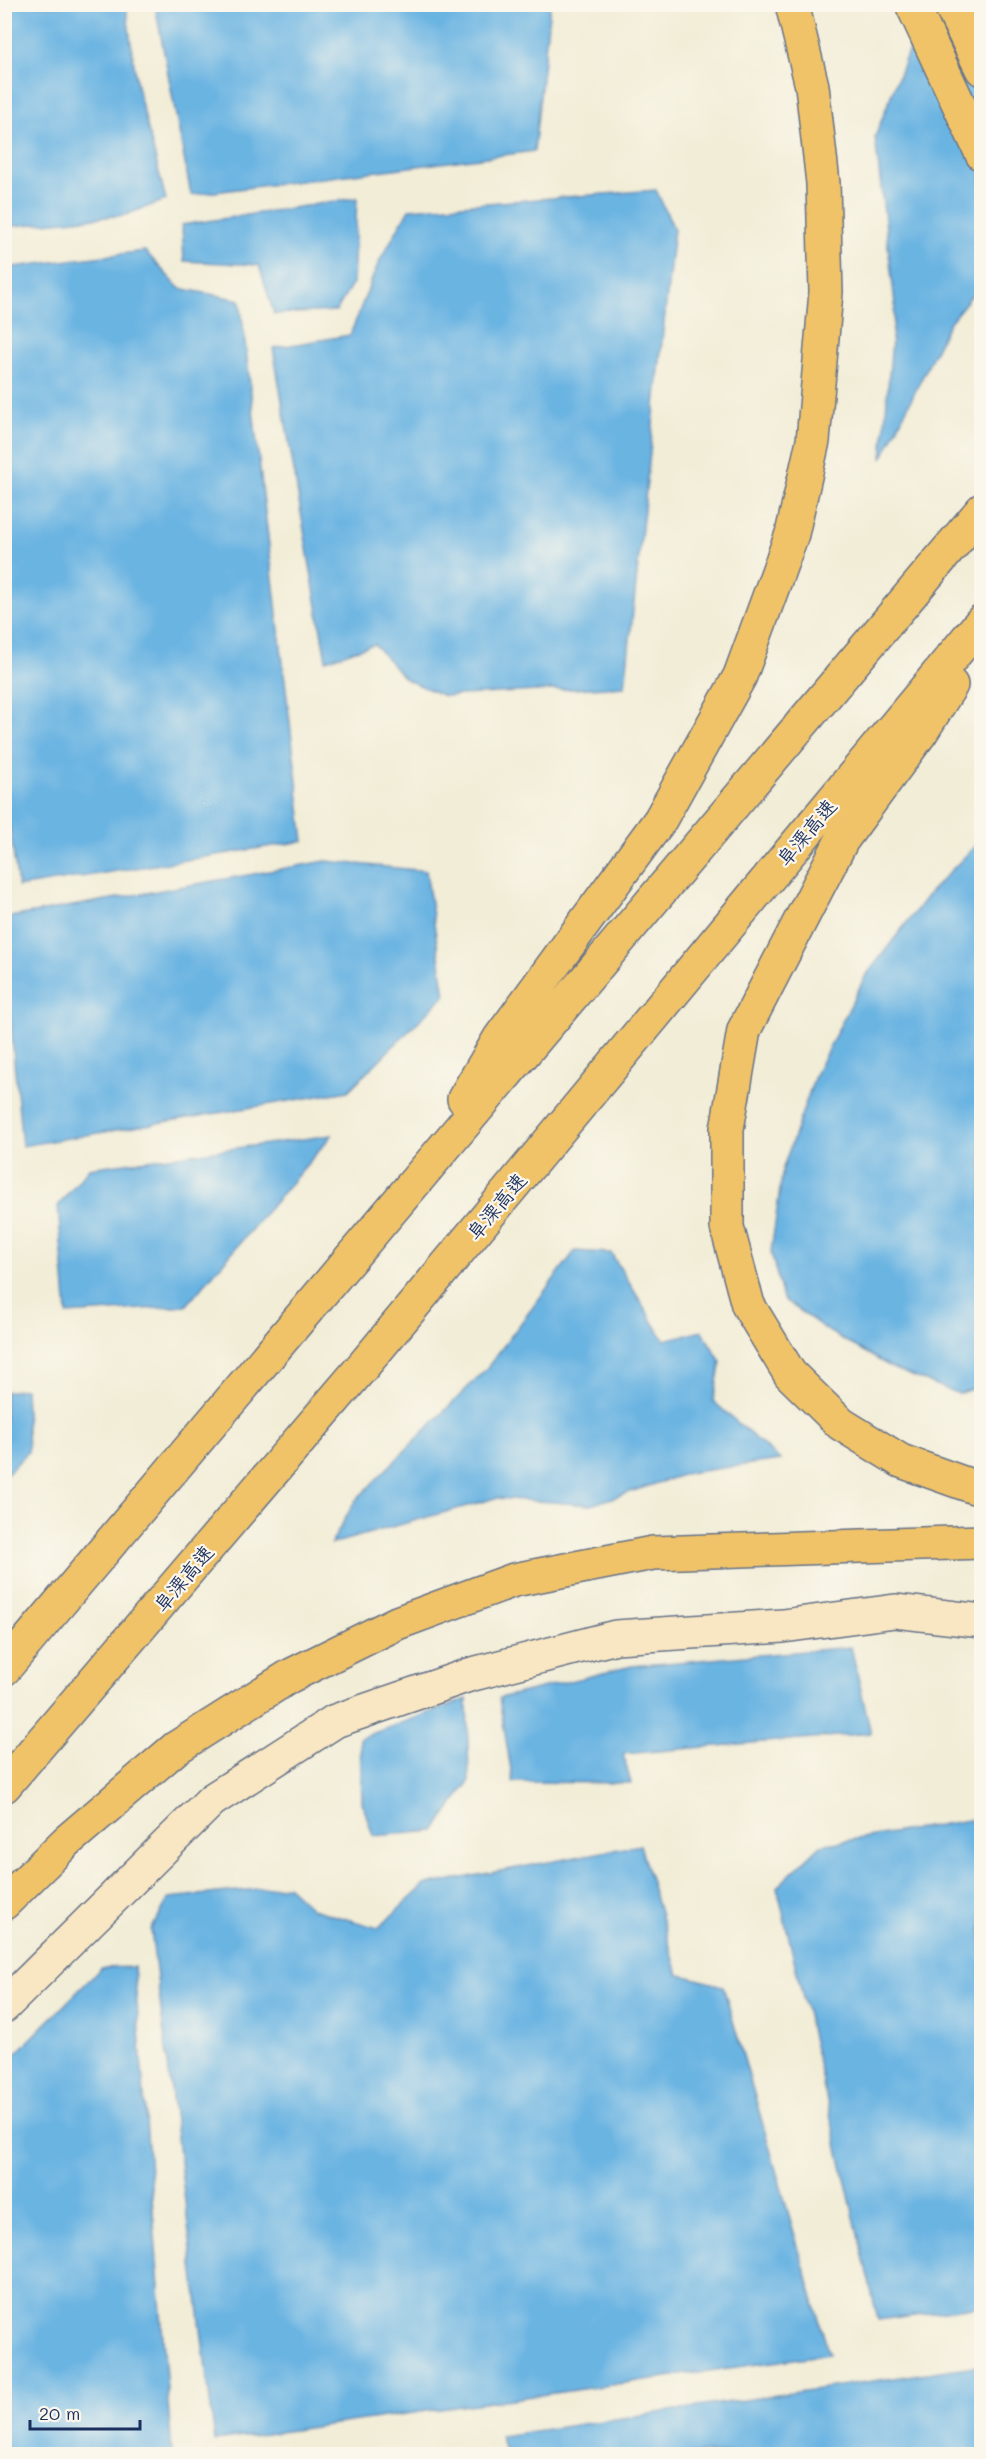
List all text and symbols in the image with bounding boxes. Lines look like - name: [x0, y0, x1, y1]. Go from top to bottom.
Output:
- street label: 阜溧高速: [770, 793, 842, 871]
- street label: 阜溧高速: [460, 1167, 532, 1245]
- street label: 阜溧高速: [147, 1539, 219, 1617]
- scale bar: [30, 2393, 140, 2431]
- text: 20 m: [39, 2401, 80, 2425]

